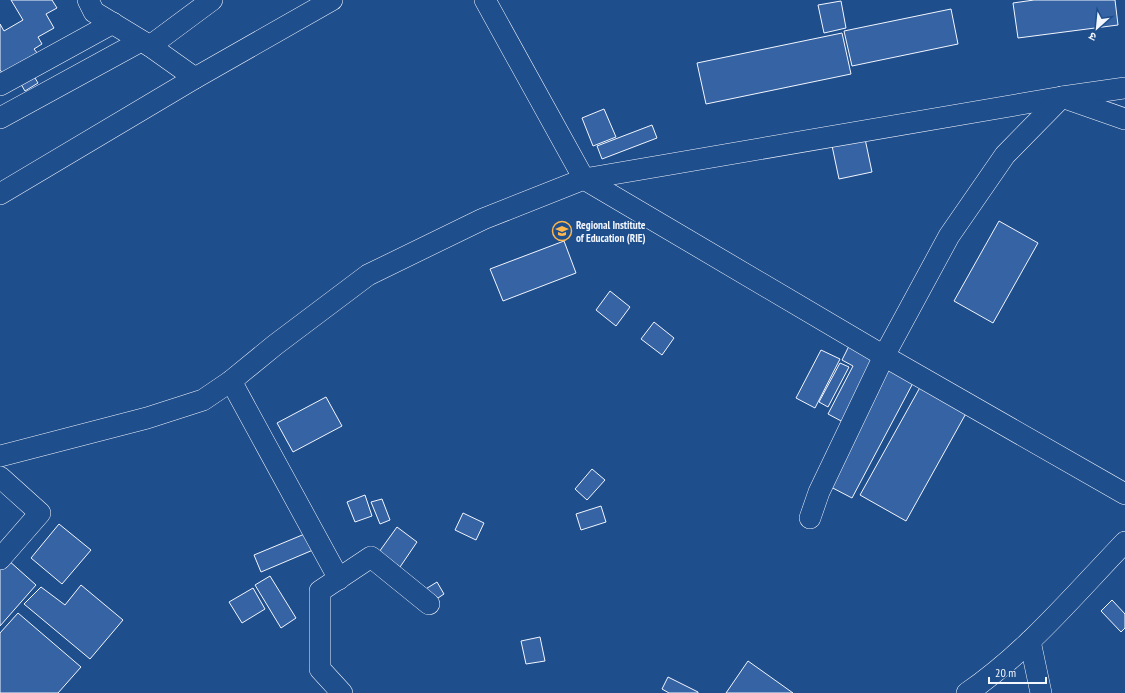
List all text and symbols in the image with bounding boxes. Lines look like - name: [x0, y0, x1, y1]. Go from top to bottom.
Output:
- north arrow: [1077, 8, 1117, 48]
- text: उ: [1086, 29, 1099, 45]
- place label: Regional Institute of Education (RIE): [576, 218, 646, 245]
- school or university icon: Regional Institute of Education (RIE): [551, 220, 573, 242]
- scale bar: [989, 659, 1046, 685]
- text: 20 m: [995, 665, 1016, 680]

